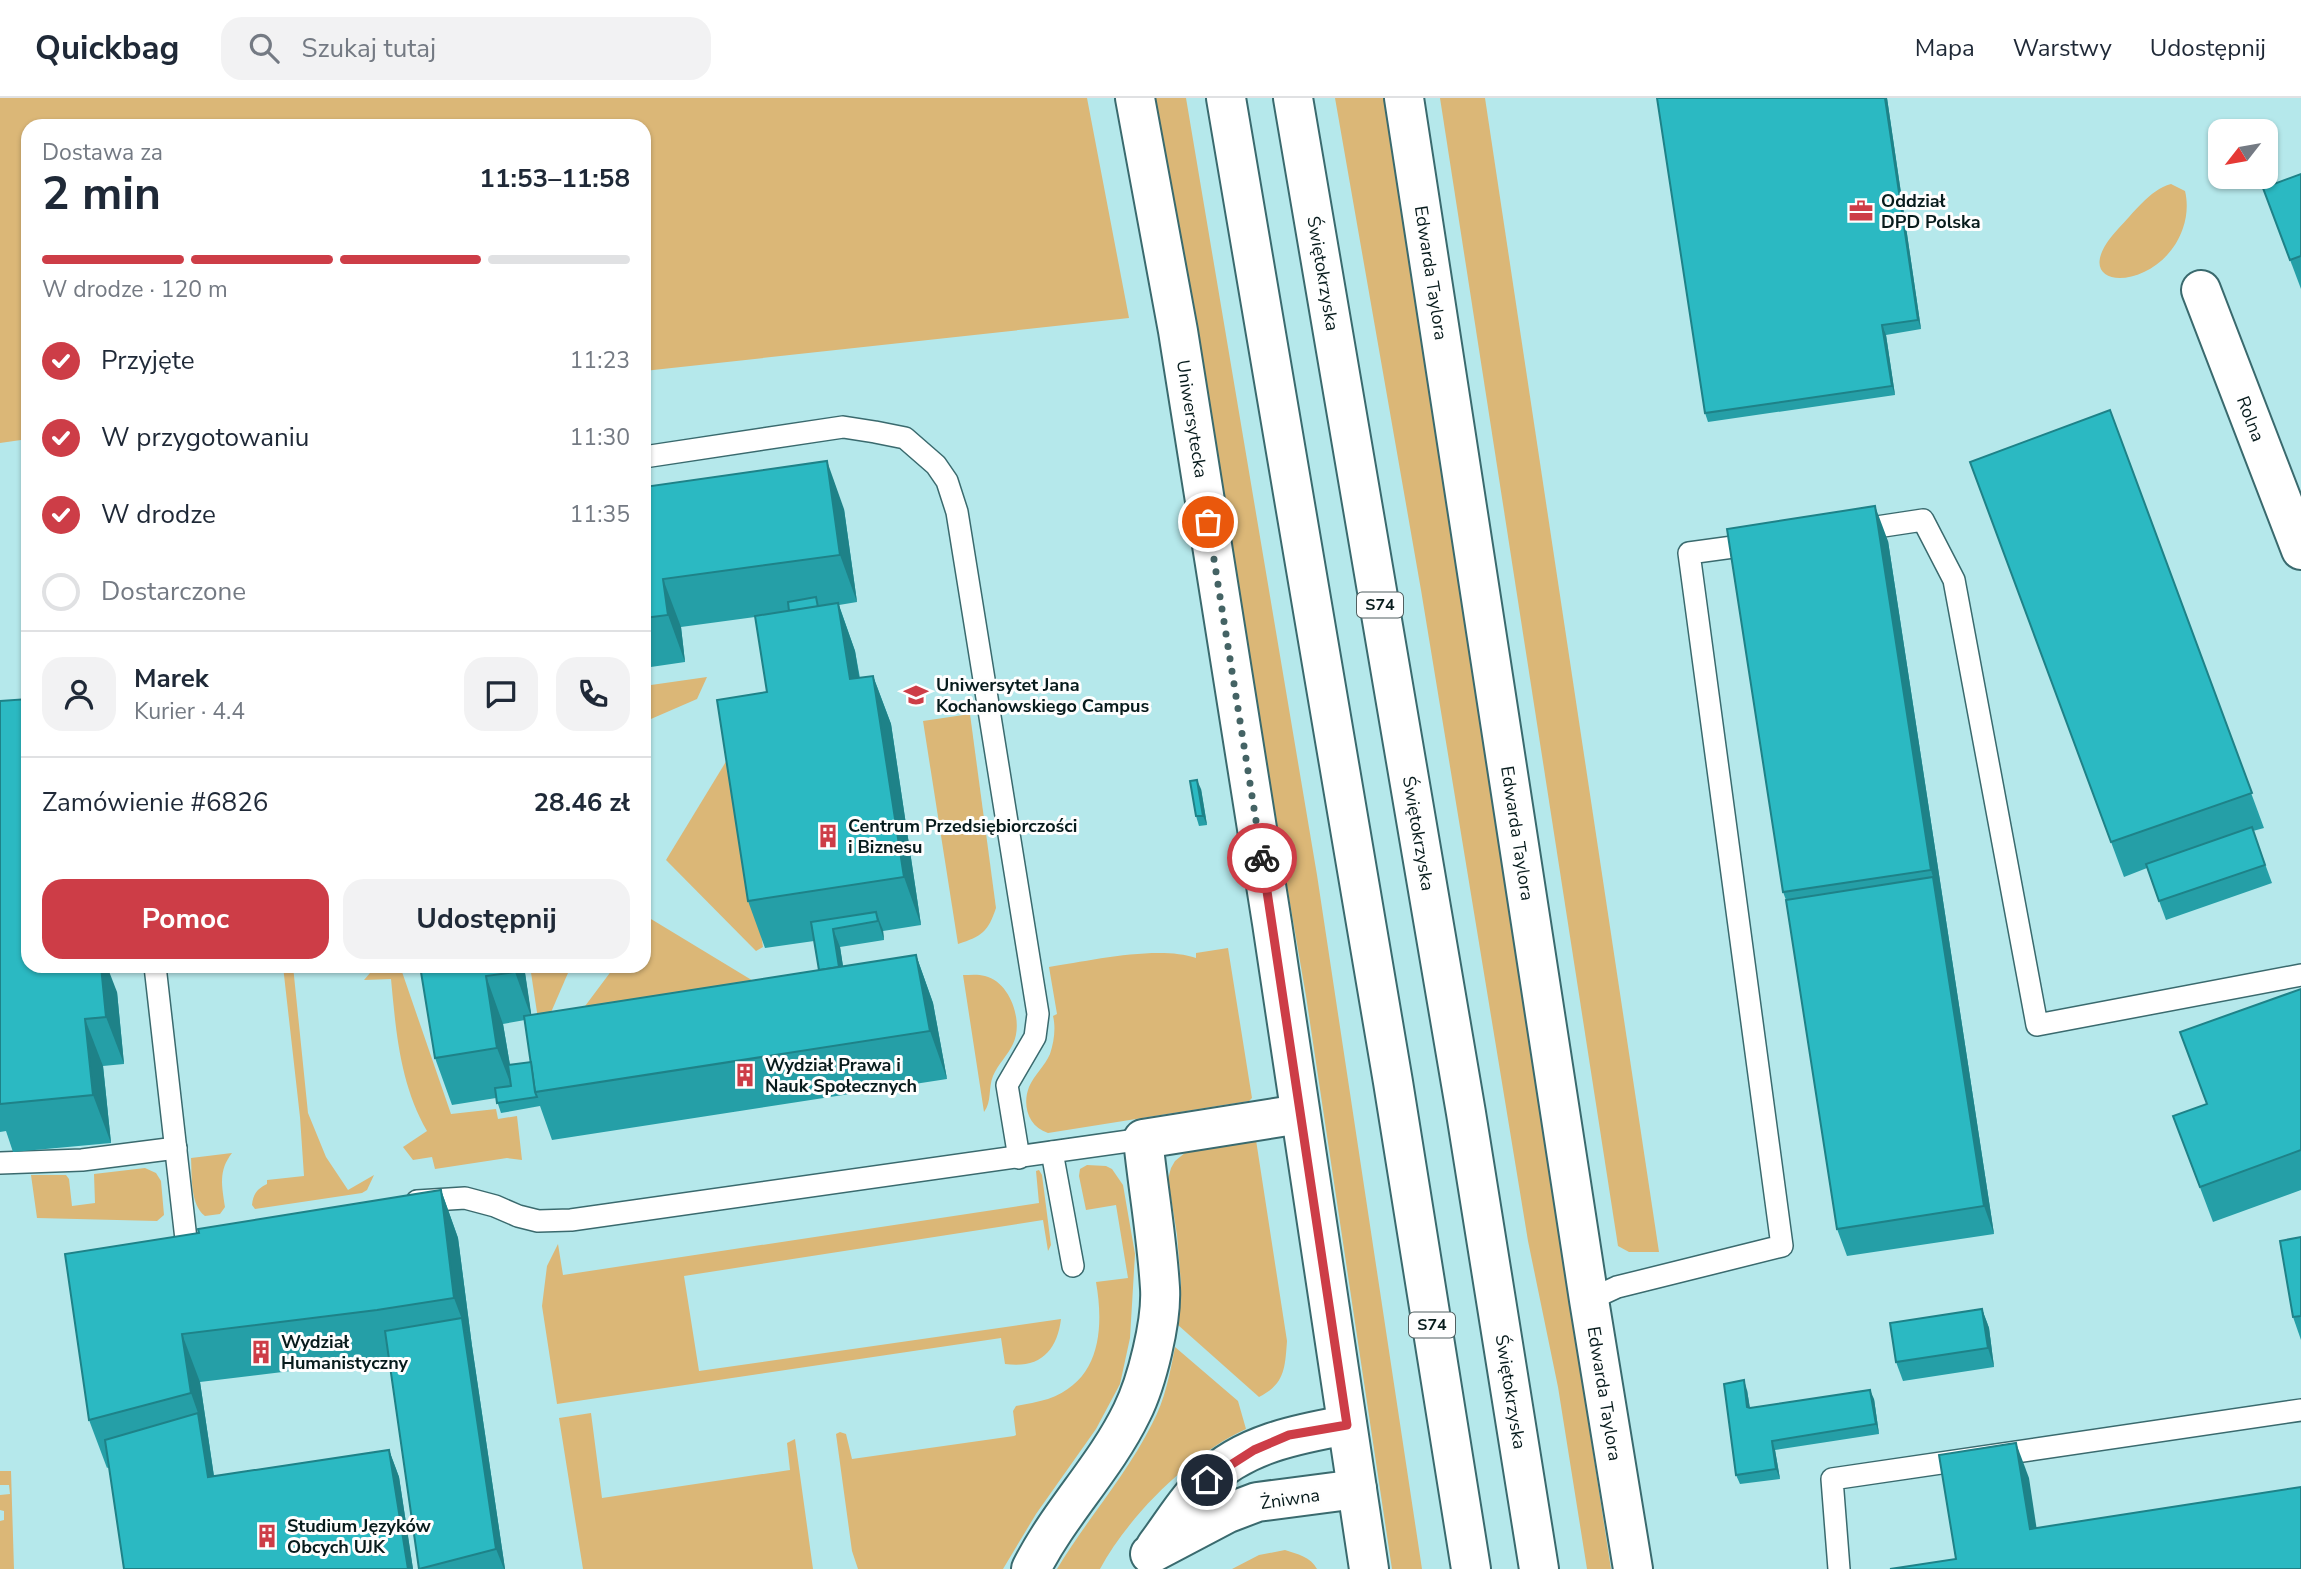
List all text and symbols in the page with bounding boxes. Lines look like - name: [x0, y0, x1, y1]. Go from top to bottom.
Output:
- search box: [221, 17, 711, 80]
- text: Quickbag: [35, 26, 179, 71]
- icon: search: [245, 29, 283, 67]
- text: Szukaj tutaj: [301, 31, 436, 66]
- text: Mapa: [1915, 32, 1975, 64]
- text: Warstwy: [2013, 32, 2112, 64]
- text: Udostępnij: [2150, 32, 2266, 64]
- north arrow: [2208, 119, 2278, 189]
- map controls: [2208, 119, 2278, 189]
- text: Dostawa za: [42, 137, 163, 168]
- text: 11:53–11:58: [479, 161, 630, 196]
- text: 2 min: [42, 162, 161, 225]
- place label: Oddział DPD Polska: [1881, 189, 1981, 234]
- office icon: Oddział DPD Polska: [1847, 197, 1875, 225]
- street label: Edwarda Taylora: [1409, 204, 1453, 342]
- street label: Świętokrzyska: [1301, 214, 1344, 333]
- text: W drodze · 120 m: [42, 274, 228, 305]
- icon: check: [42, 342, 80, 380]
- text: Przyjęte: [101, 343, 195, 378]
- text: 11:23: [570, 345, 630, 376]
- street label: Uniwersytecka: [1171, 358, 1213, 480]
- street label: Rolna: [2231, 393, 2270, 445]
- icon: check: [42, 419, 80, 457]
- text: W przygotowaniu: [101, 420, 309, 455]
- text: 11:30: [570, 422, 630, 453]
- pin: [1178, 492, 1238, 552]
- icon: check: [42, 496, 80, 534]
- text: W drodze: [101, 497, 216, 532]
- text: 11:35: [570, 499, 630, 530]
- icon: bag: [1189, 503, 1227, 541]
- text: Dostarczone: [101, 574, 246, 609]
- road number: S74: [1357, 592, 1403, 618]
- button: person: [42, 657, 116, 731]
- button: chat: [464, 657, 538, 731]
- button: phone: [556, 657, 630, 731]
- text: Marek: [134, 661, 209, 696]
- place label: Uniwersytet Jana Kochanowskiego Campus: [936, 673, 1149, 718]
- school or university icon: Uniwersytet Jana Kochanowskiego Campus: [902, 681, 930, 709]
- text: Kurier · 4.4: [134, 696, 245, 727]
- street label: Edwarda Taylora: [1495, 764, 1539, 902]
- street label: Świętokrzyska: [1397, 774, 1440, 893]
- text: Zamówienie #6826: [42, 785, 268, 820]
- text: 28.46 zł: [534, 785, 630, 820]
- place label: Centrum Przedsiębiorczości i Biznesu: [848, 814, 1077, 859]
- building icon: Centrum Przedsiębiorczości i Biznesu: [814, 822, 842, 850]
- courier: [1227, 823, 1297, 893]
- icon: bike: [1243, 839, 1281, 877]
- button: Pomoc: [42, 879, 329, 959]
- button: Udostępnij: [343, 879, 630, 959]
- place label: Wydział Prawa i Nauk Społecznych: [765, 1053, 917, 1098]
- building icon: Wydział Prawa i Nauk Społecznych: [731, 1061, 759, 1089]
- road number: S74: [1409, 1312, 1455, 1338]
- street label: Edwarda Taylora: [1582, 1325, 1627, 1463]
- place label: Wydział Humanistyczny: [281, 1330, 409, 1375]
- street label: Świętokrzyska: [1490, 1333, 1532, 1451]
- building icon: Wydział Humanistyczny: [247, 1338, 275, 1366]
- pin: [1177, 1450, 1237, 1510]
- icon: home: [1188, 1461, 1226, 1499]
- street label: Żniwna: [1259, 1483, 1321, 1515]
- place label: Studium Języków Obcych UJK: [287, 1514, 432, 1559]
- building icon: Studium Języków Obcych UJK: [253, 1522, 281, 1550]

